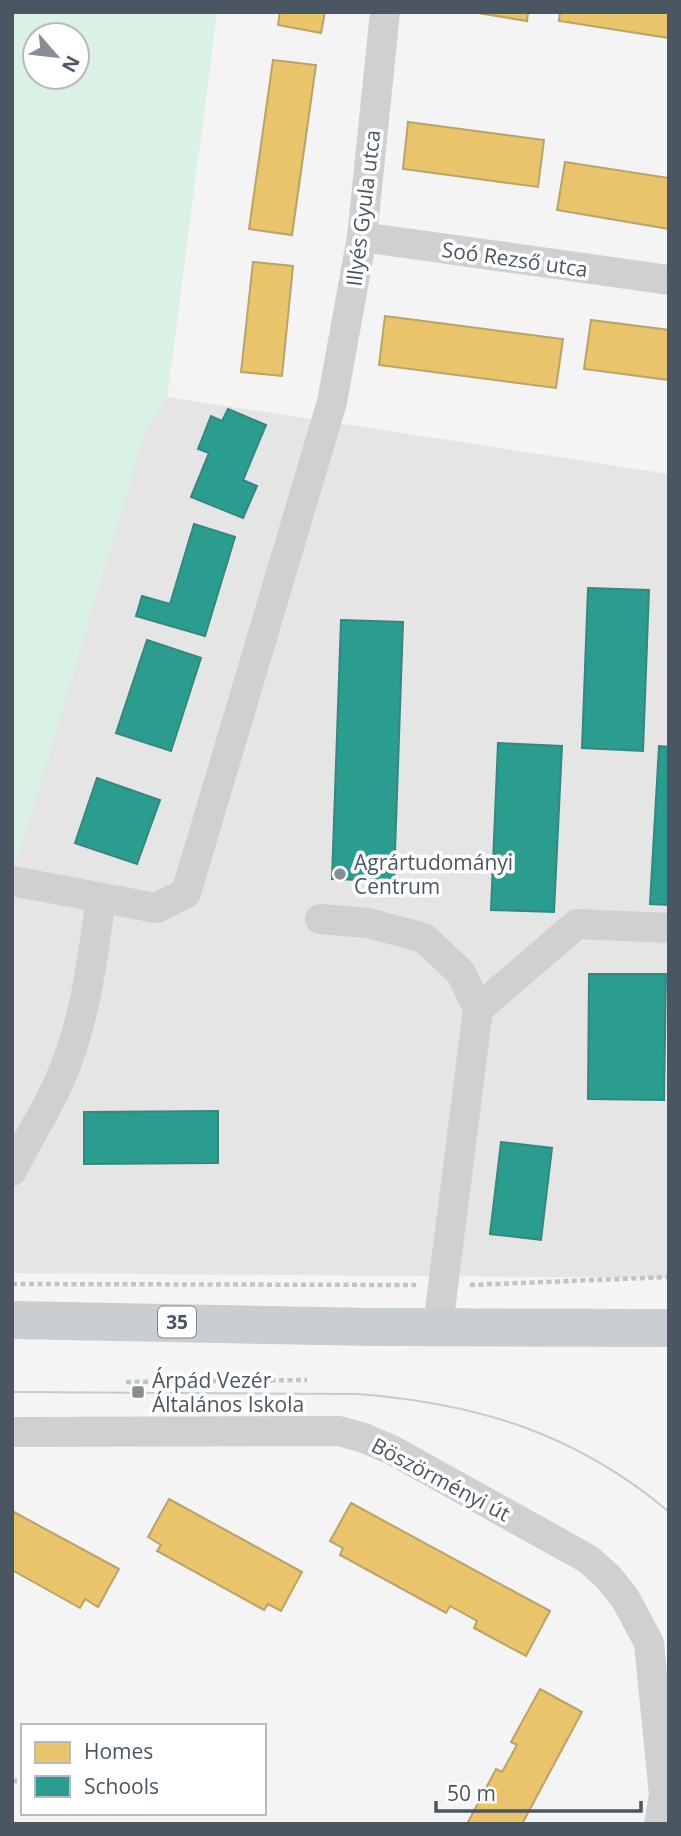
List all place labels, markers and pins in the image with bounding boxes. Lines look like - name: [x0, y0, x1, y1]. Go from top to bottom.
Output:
- place label: Agrártudományi Centrum: [354, 848, 513, 900]
- marker: Agrártudományi Centrum: [332, 866, 348, 882]
- place label: Árpád Vezér Általános Iskola: [152, 1366, 304, 1418]
- marker: Árpád Vezér Általános Iskola: [130, 1384, 146, 1400]

